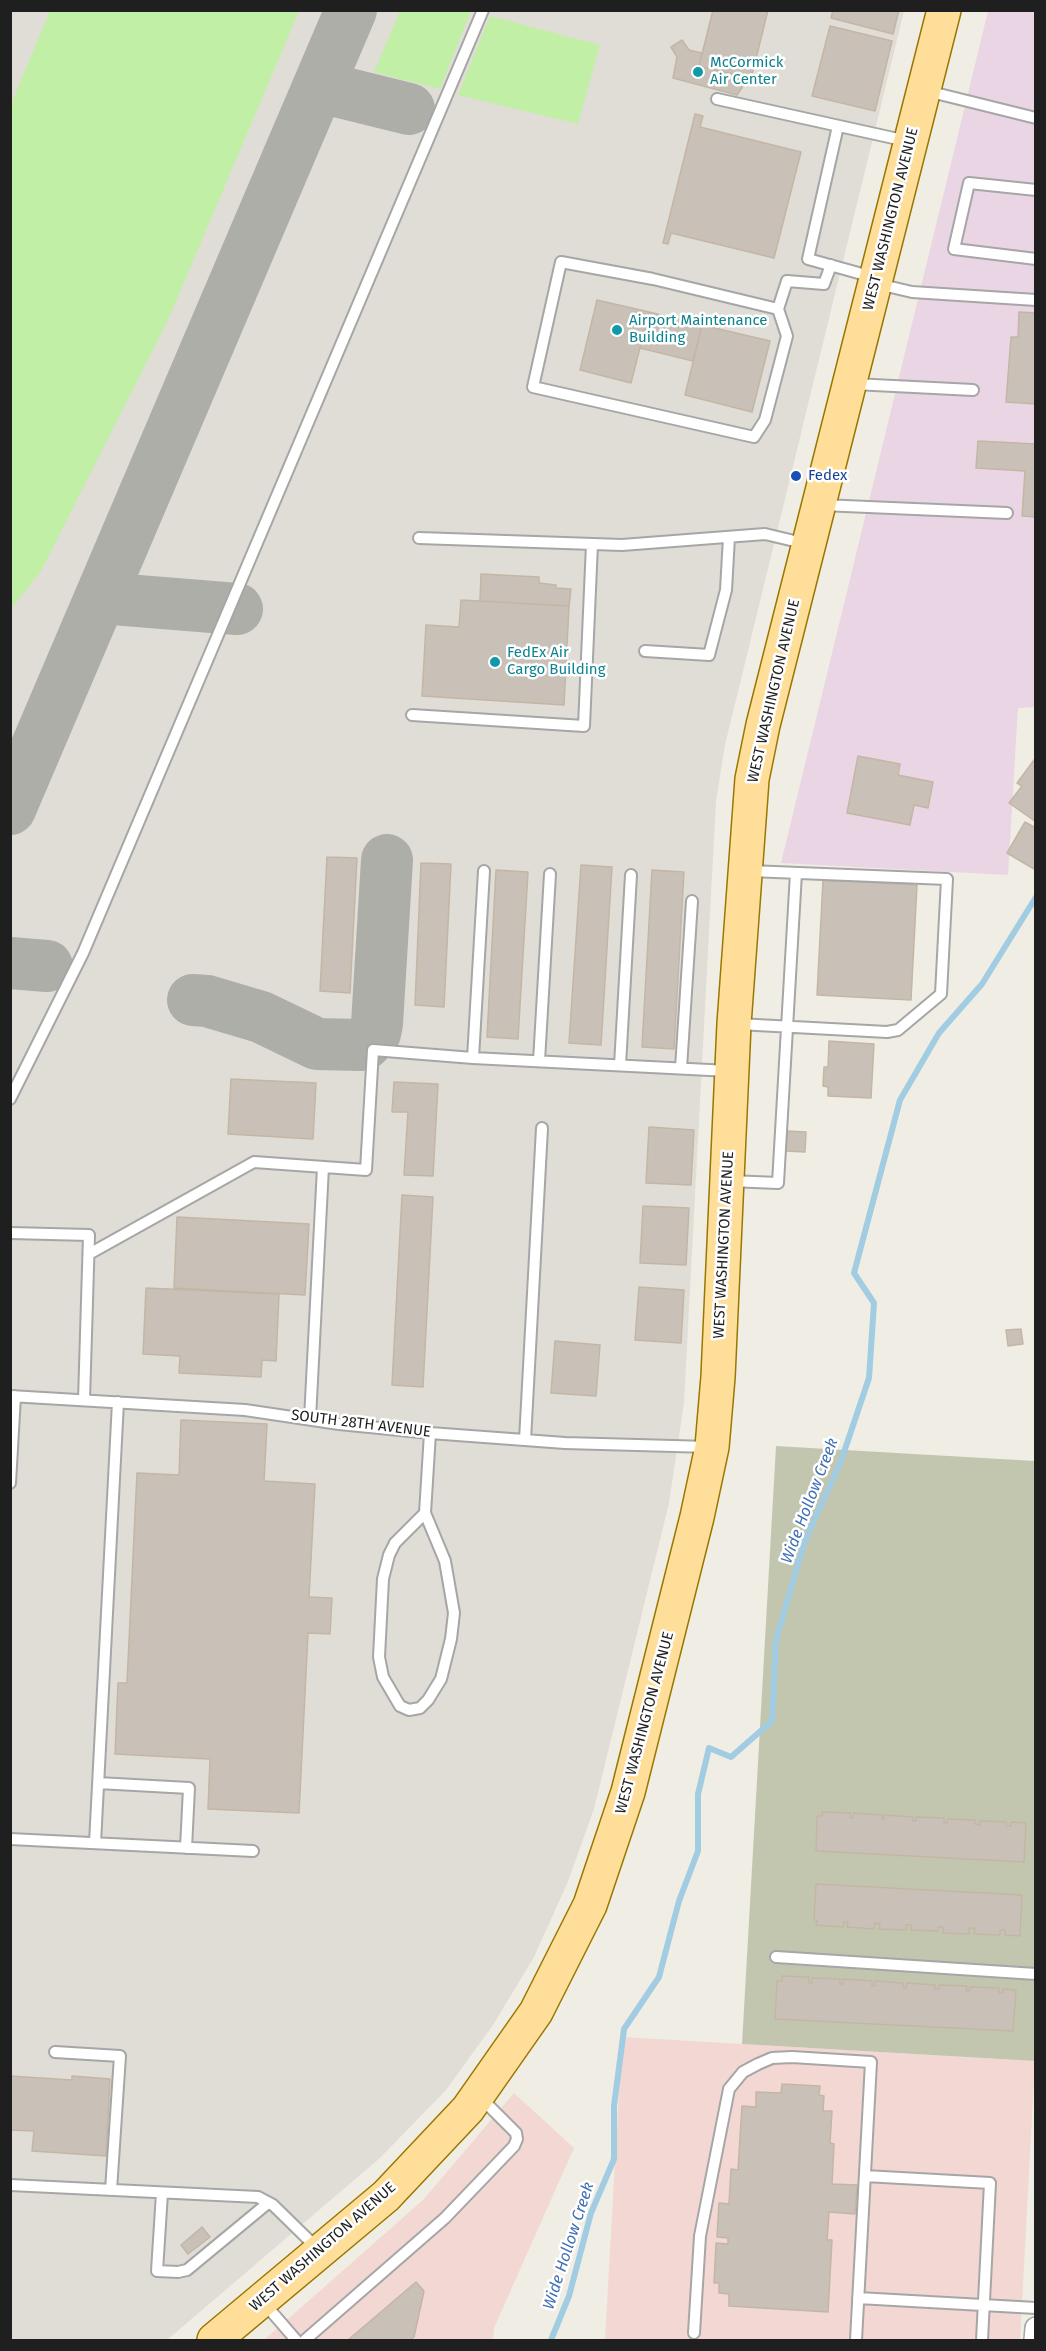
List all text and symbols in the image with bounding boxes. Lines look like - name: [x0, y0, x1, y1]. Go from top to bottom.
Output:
- place label: McCormick Air Center: [710, 54, 783, 89]
- marker: McCormick Air Center: [691, 65, 705, 79]
- street label: WEST WASHINGTON AVENUE: [860, 126, 922, 312]
- place label: Airport Maintenance Building: [629, 312, 767, 347]
- marker: Airport Maintenance Building: [610, 323, 624, 337]
- place label: Fedex: [808, 467, 847, 485]
- marker: Fedex: [789, 469, 803, 483]
- street label: WEST WASHINGTON AVENUE: [744, 597, 804, 785]
- place label: FedEx Air Cargo Building: [507, 644, 605, 679]
- marker: FedEx Air Cargo Building: [488, 655, 502, 669]
- street label: WEST WASHINGTON AVENUE: [710, 1151, 738, 1339]
- street label: SOUTH 28TH AVENUE: [290, 1406, 432, 1442]
- water label: Wide Hollow Creek: [777, 1436, 843, 1566]
- street label: WEST WASHINGTON AVENUE: [612, 1630, 678, 1816]
- street label: WEST WASHINGTON AVENUE: [246, 2179, 400, 2315]
- water label: Wide Hollow Creek: [539, 2180, 599, 2312]

